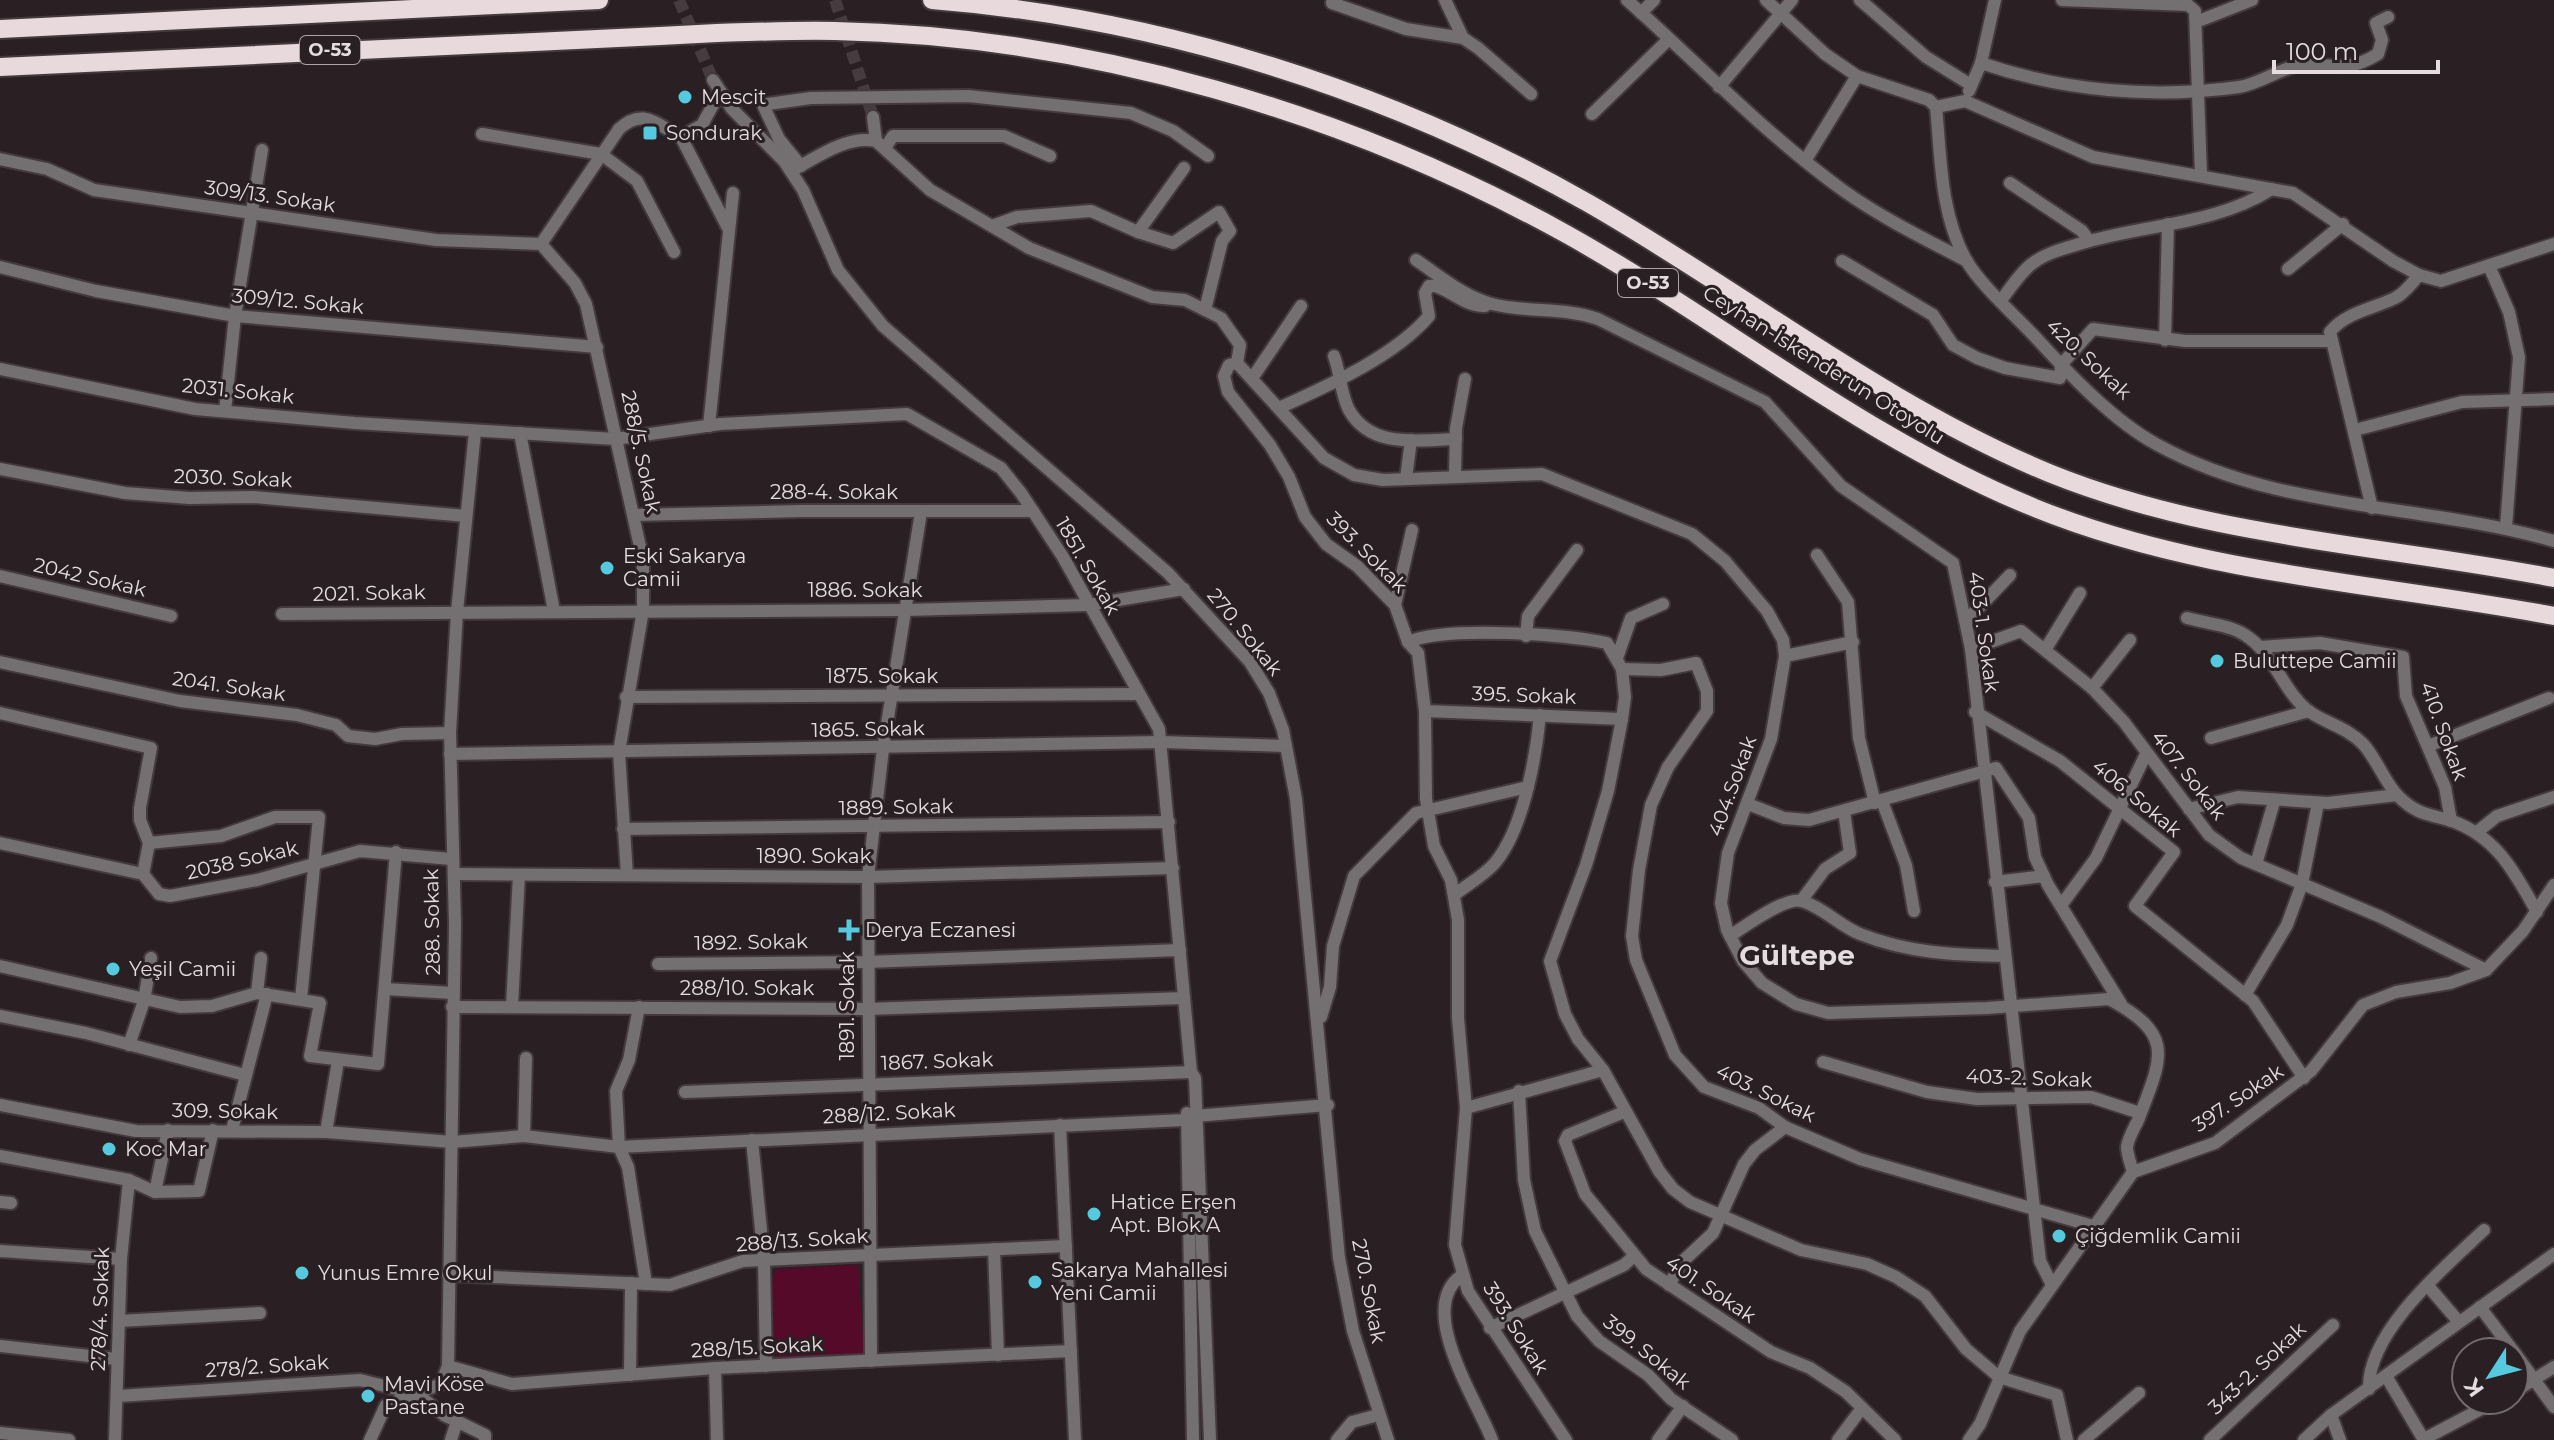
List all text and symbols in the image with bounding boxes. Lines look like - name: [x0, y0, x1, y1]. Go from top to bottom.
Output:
- scale bar: [2274, 24, 2438, 74]
- road number: O-53: [300, 36, 360, 64]
- text: 100 m: [2286, 37, 2358, 66]
- place label: Mescit: [701, 85, 766, 109]
- marker: Mescit: [676, 88, 694, 106]
- place label: Sondurak: [666, 121, 762, 145]
- marker: Sondurak: [641, 124, 659, 142]
- street label: 309/13. Sokak: [203, 175, 337, 217]
- road number: O-53: [1618, 269, 1678, 297]
- street label: Ceyhan-İskenderun Otoyolu: [1699, 280, 1949, 450]
- street label: 309/12. Sokak: [231, 283, 365, 319]
- street label: 420. Sokak: [2042, 314, 2136, 404]
- street label: 2031. Sokak: [181, 373, 295, 409]
- street label: 288/5. Sokak: [616, 388, 666, 516]
- street label: 2030. Sokak: [173, 464, 293, 492]
- street label: 288-4. Sokak: [770, 480, 898, 504]
- street label: 393. Sokak: [1322, 507, 1412, 597]
- street label: 1851. Sokak: [1051, 513, 1125, 619]
- place label: Eski Sakarya Camii: [623, 544, 746, 591]
- street label: 2042 Sokak: [31, 552, 149, 602]
- marker: Eski Sakarya Camii: [598, 559, 616, 577]
- street label: 403-1. Sokak: [1964, 570, 2004, 694]
- street label: 1886. Sokak: [808, 578, 923, 602]
- street label: 2021. Sokak: [312, 580, 426, 606]
- street label: 270. Sokak: [1202, 583, 1288, 681]
- place label: Buluttepe Camii: [2233, 649, 2397, 673]
- marker: Buluttepe Camii: [2208, 652, 2226, 670]
- street label: 1875. Sokak: [826, 664, 938, 688]
- street label: 2041. Sokak: [171, 666, 287, 706]
- street label: 410. Sokak: [2415, 679, 2473, 783]
- street label: 395. Sokak: [1471, 681, 1577, 709]
- street label: 1865. Sokak: [811, 716, 925, 742]
- street label: 407. Sokak: [2147, 726, 2231, 825]
- street label: 404.Sokak: [1703, 733, 1761, 839]
- street label: 406. Sokak: [2088, 754, 2186, 842]
- street label: 1889. Sokak: [839, 794, 954, 820]
- street label: 2038 Sokak: [184, 835, 300, 885]
- street label: 1890. Sokak: [756, 844, 872, 868]
- street label: 288. Sokak: [419, 868, 445, 976]
- place label: Derya Eczanesi: [865, 918, 1016, 942]
- marker: Derya Eczanesi: [840, 921, 858, 939]
- street label: 1892. Sokak: [694, 929, 808, 955]
- district label: Gültepe: [1739, 938, 1855, 972]
- street label: 1891. Sokak: [835, 951, 859, 1061]
- place label: Yeşil Camii: [129, 957, 236, 981]
- marker: Yeşil Camii: [104, 960, 122, 978]
- street label: 288/10. Sokak: [680, 976, 814, 1000]
- street label: 1867. Sokak: [880, 1047, 994, 1075]
- street label: 403. Sokak: [1712, 1059, 1820, 1127]
- street label: 397. Sokak: [2188, 1059, 2288, 1137]
- street label: 403-2. Sokak: [1965, 1064, 2093, 1092]
- street label: 309. Sokak: [172, 1098, 278, 1124]
- street label: 288/12. Sokak: [822, 1098, 956, 1128]
- place label: Koc Mar: [125, 1137, 207, 1161]
- marker: Koc Mar: [100, 1140, 118, 1158]
- place label: Hatice Erşen Apt. Blok A: [1110, 1190, 1237, 1237]
- marker: Hatice Erşen Apt. Blok A: [1085, 1205, 1103, 1223]
- street label: 288/13. Sokak: [735, 1223, 869, 1257]
- place label: Çiğdemlik Camii: [2075, 1224, 2241, 1248]
- marker: Çiğdemlik Camii: [2050, 1227, 2068, 1245]
- street label: 270. Sokak: [1347, 1237, 1391, 1345]
- street label: 278/4. Sokak: [86, 1246, 114, 1372]
- street label: 401. Sokak: [1661, 1250, 1761, 1328]
- place label: Sakarya Mahallesi Yeni Camii: [1051, 1258, 1228, 1305]
- place label: Yunus Emre Okul: [318, 1261, 492, 1285]
- marker: Yunus Emre Okul: [293, 1264, 311, 1282]
- marker: Sakarya Mahallesi Yeni Camii: [1026, 1273, 1044, 1291]
- street label: 393. Sokak: [1478, 1277, 1554, 1379]
- street label: 399. Sokak: [1599, 1310, 1695, 1394]
- street label: 343-2. Sokak: [2203, 1317, 2311, 1419]
- street label: 288/15. Sokak: [690, 1332, 824, 1362]
- north arrow: [2450, 1336, 2530, 1416]
- street label: 278/2. Sokak: [205, 1350, 330, 1382]
- place label: Mavi Köse Pastane: [384, 1372, 484, 1419]
- text: K: [2458, 1372, 2490, 1402]
- marker: Mavi Köse Pastane: [359, 1387, 377, 1405]

